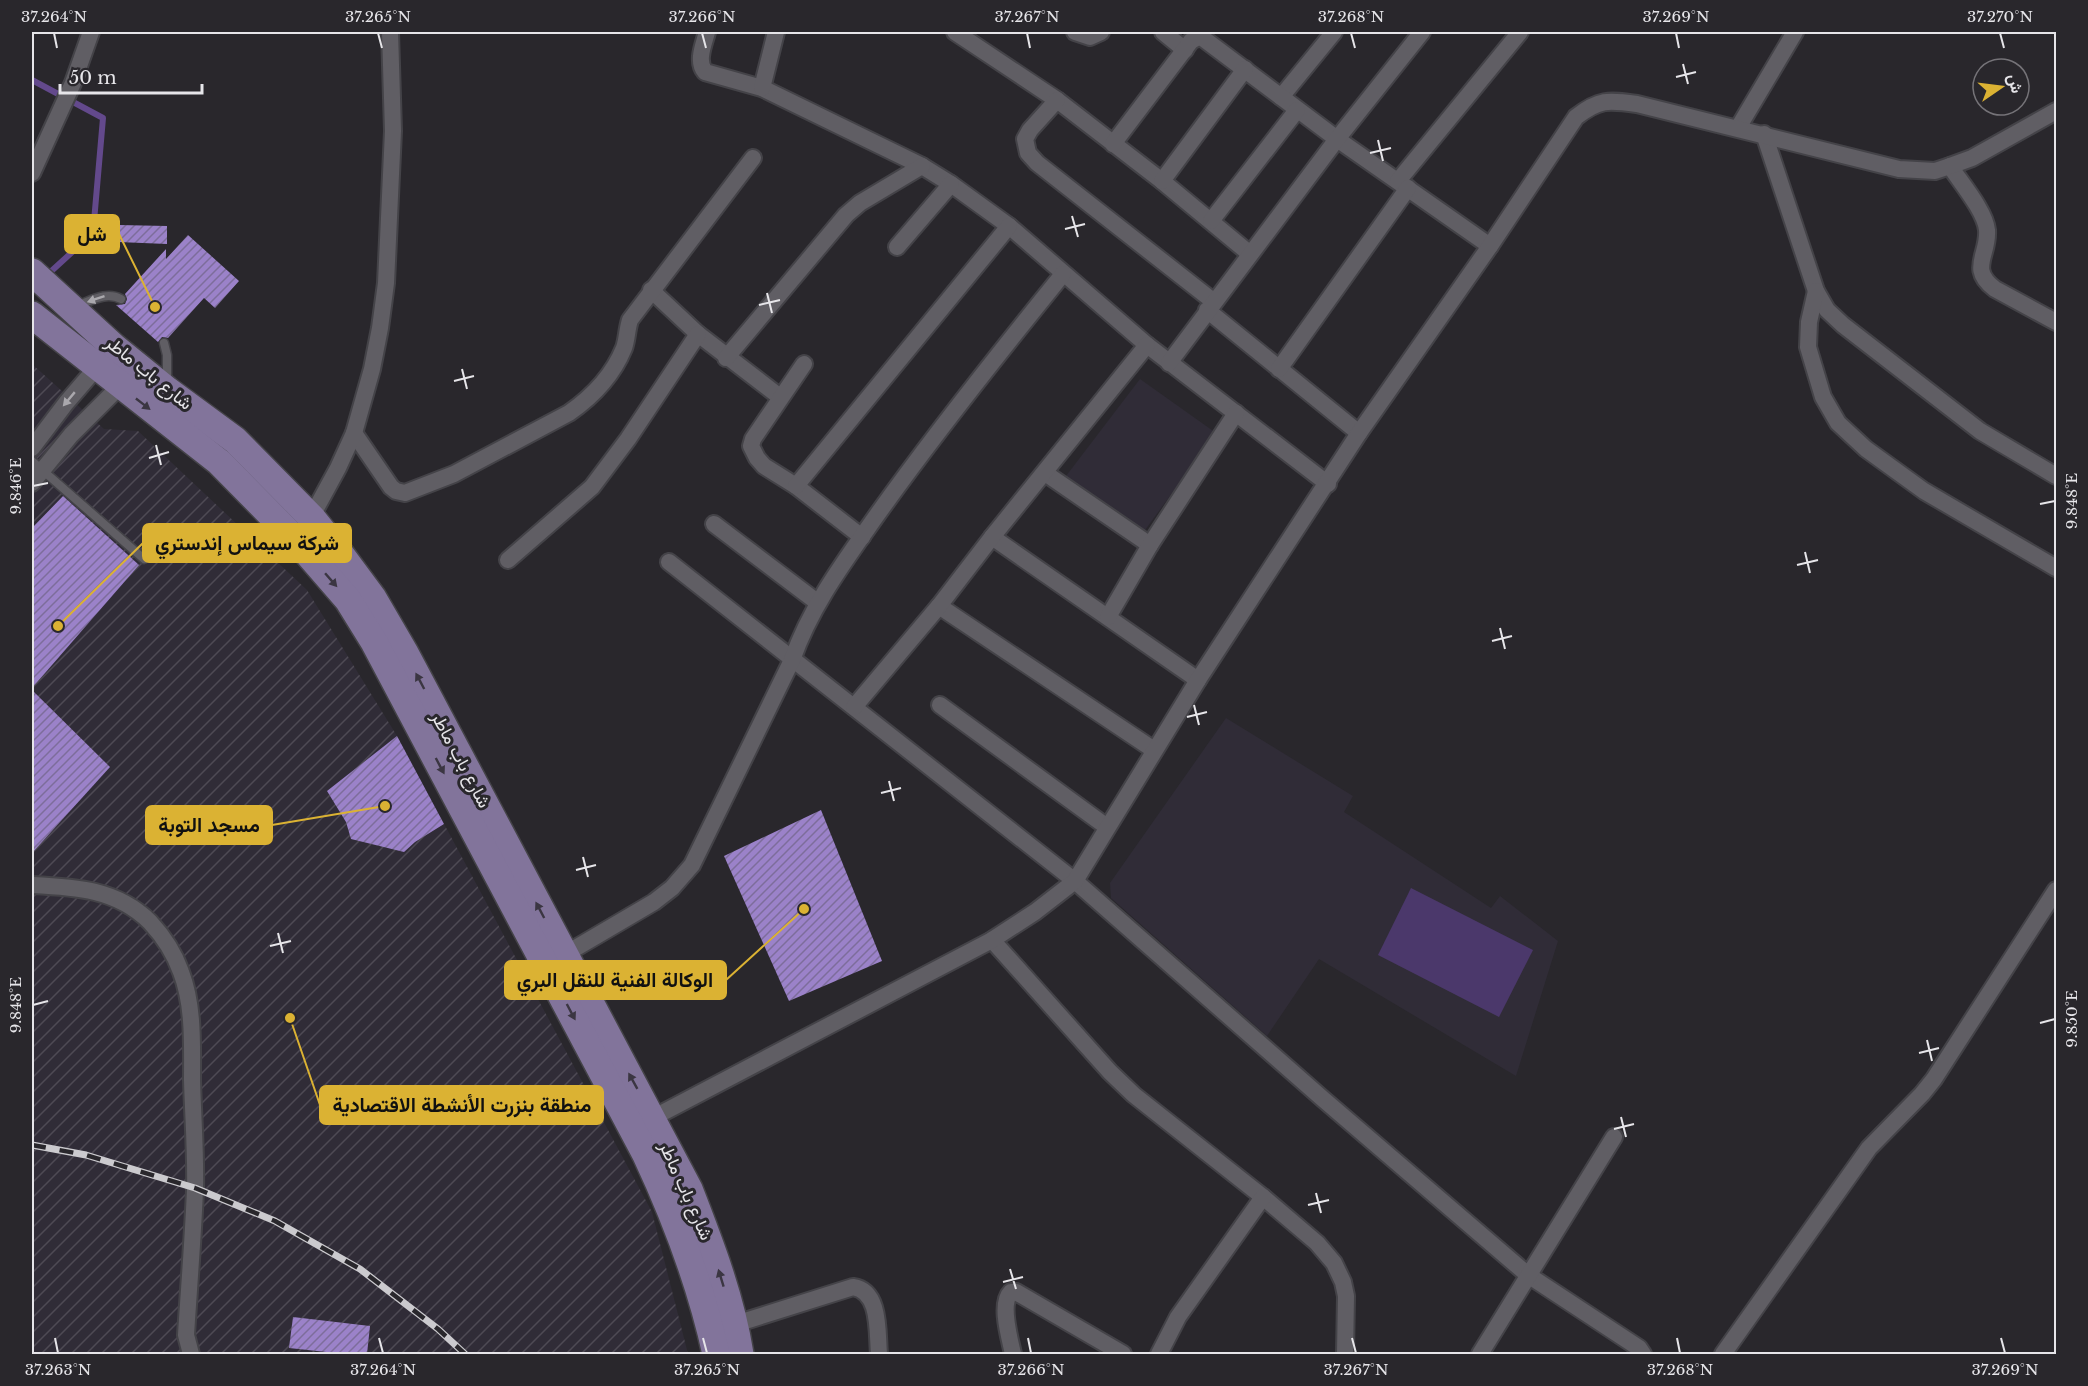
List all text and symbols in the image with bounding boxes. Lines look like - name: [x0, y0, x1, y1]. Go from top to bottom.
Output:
- text: 37.264°N: [21, 7, 87, 26]
- text: 37.265°N: [345, 7, 411, 26]
- text: 37.266°N: [668, 7, 736, 26]
- text: 37.267°N: [995, 7, 1060, 26]
- text: 37.268°N: [1318, 7, 1384, 26]
- text: 37.269°N: [1642, 7, 1710, 26]
- text: 37.270°N: [1967, 7, 2033, 26]
- scale bar: [60, 57, 202, 95]
- north arrow: [1971, 57, 2031, 117]
- text: 50 m: [69, 67, 117, 89]
- text: ش: [2004, 72, 2028, 95]
- callout: شل: [65, 215, 119, 253]
- text: شل: [77, 222, 107, 246]
- one-way arrow: [87, 294, 105, 304]
- street label: شارع باب ماطر: [100, 331, 197, 415]
- one-way arrow: [63, 391, 76, 406]
- one-way arrow: [135, 398, 151, 410]
- text: 9.846°E: [6, 457, 25, 514]
- text: 9.848°E: [2062, 473, 2081, 529]
- callout: شركة سيماس إندستري: [143, 524, 351, 562]
- text: شركة سيماس إندستري: [155, 531, 339, 560]
- one-way arrow: [324, 572, 337, 587]
- one-way arrow: [415, 672, 425, 689]
- street label: شارع باب ماطر: [425, 707, 495, 812]
- one-way arrow: [434, 757, 444, 775]
- callout: مسجد التوبة: [146, 806, 272, 844]
- text: مسجد التوبة: [158, 813, 260, 838]
- one-way arrow: [535, 901, 545, 918]
- callout: الوكالة الفنية للنقل البري: [505, 961, 726, 999]
- text: الوكالة الفنية للنقل البري: [517, 968, 713, 997]
- text: 9.848°E: [6, 977, 25, 1033]
- text: 9.850°E: [2062, 990, 2081, 1048]
- one-way arrow: [566, 1004, 576, 1021]
- one-way arrow: [628, 1072, 638, 1089]
- callout: منطقة بنزرت الأنشطة الاقتصادية: [320, 1086, 603, 1124]
- text: منطقة بنزرت الأنشطة الاقتصادية: [333, 1093, 592, 1118]
- street label: شارع باب ماطر: [653, 1138, 717, 1244]
- one-way arrow: [716, 1269, 725, 1287]
- text: 37.263°N: [25, 1360, 91, 1379]
- text: 37.264°N: [350, 1360, 416, 1379]
- text: 37.265°N: [674, 1360, 740, 1379]
- text: 37.266°N: [997, 1360, 1065, 1379]
- text: 37.267°N: [1324, 1360, 1389, 1379]
- text: 37.268°N: [1647, 1360, 1713, 1379]
- text: 37.269°N: [1971, 1360, 2039, 1379]

